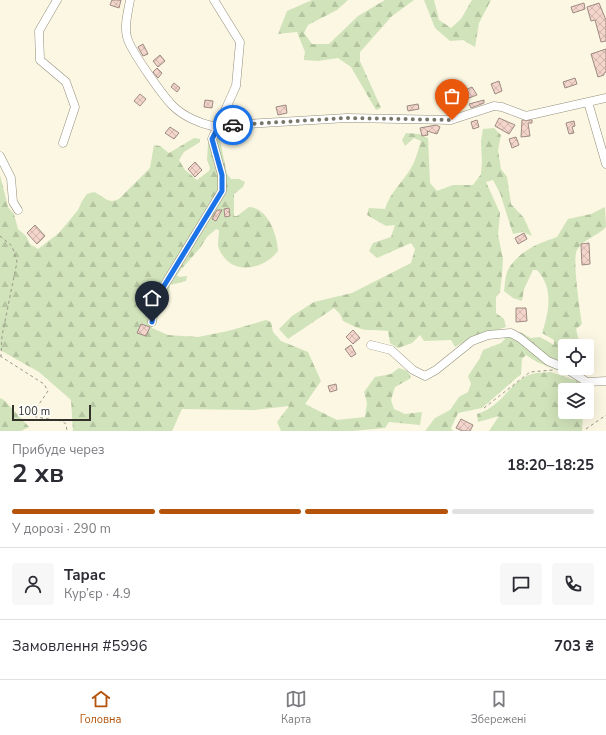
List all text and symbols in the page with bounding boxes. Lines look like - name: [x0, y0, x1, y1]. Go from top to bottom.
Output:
- pin: [435, 79, 469, 120]
- icon: bag: [441, 85, 463, 107]
- courier: [213, 105, 253, 145]
- icon: car: [222, 114, 244, 136]
- pin: [135, 281, 169, 322]
- icon: home: [141, 287, 163, 309]
- map controls: [558, 339, 594, 419]
- button: locate: [558, 339, 594, 375]
- button: layers: [558, 383, 594, 419]
- scale bar: [12, 403, 91, 422]
- text: 100 m: [18, 404, 50, 419]
- text: Прибуде через: [12, 441, 105, 459]
- text: 18:20–18:25: [507, 455, 594, 475]
- text: 2 хв: [12, 456, 64, 491]
- text: У дорозі · 290 m: [12, 520, 111, 538]
- button: person: [12, 563, 54, 605]
- button: chat: [500, 563, 542, 605]
- button: phone: [552, 563, 594, 605]
- text: Тарас: [64, 565, 105, 585]
- text: Кур’єр · 4.9: [64, 585, 131, 603]
- text: Замовлення #5996: [12, 636, 148, 656]
- text: 703 ₴: [554, 636, 594, 656]
- tab: Головна: [80, 688, 121, 727]
- tab: Карта: [281, 688, 311, 727]
- tab: Збережені: [471, 688, 526, 727]

